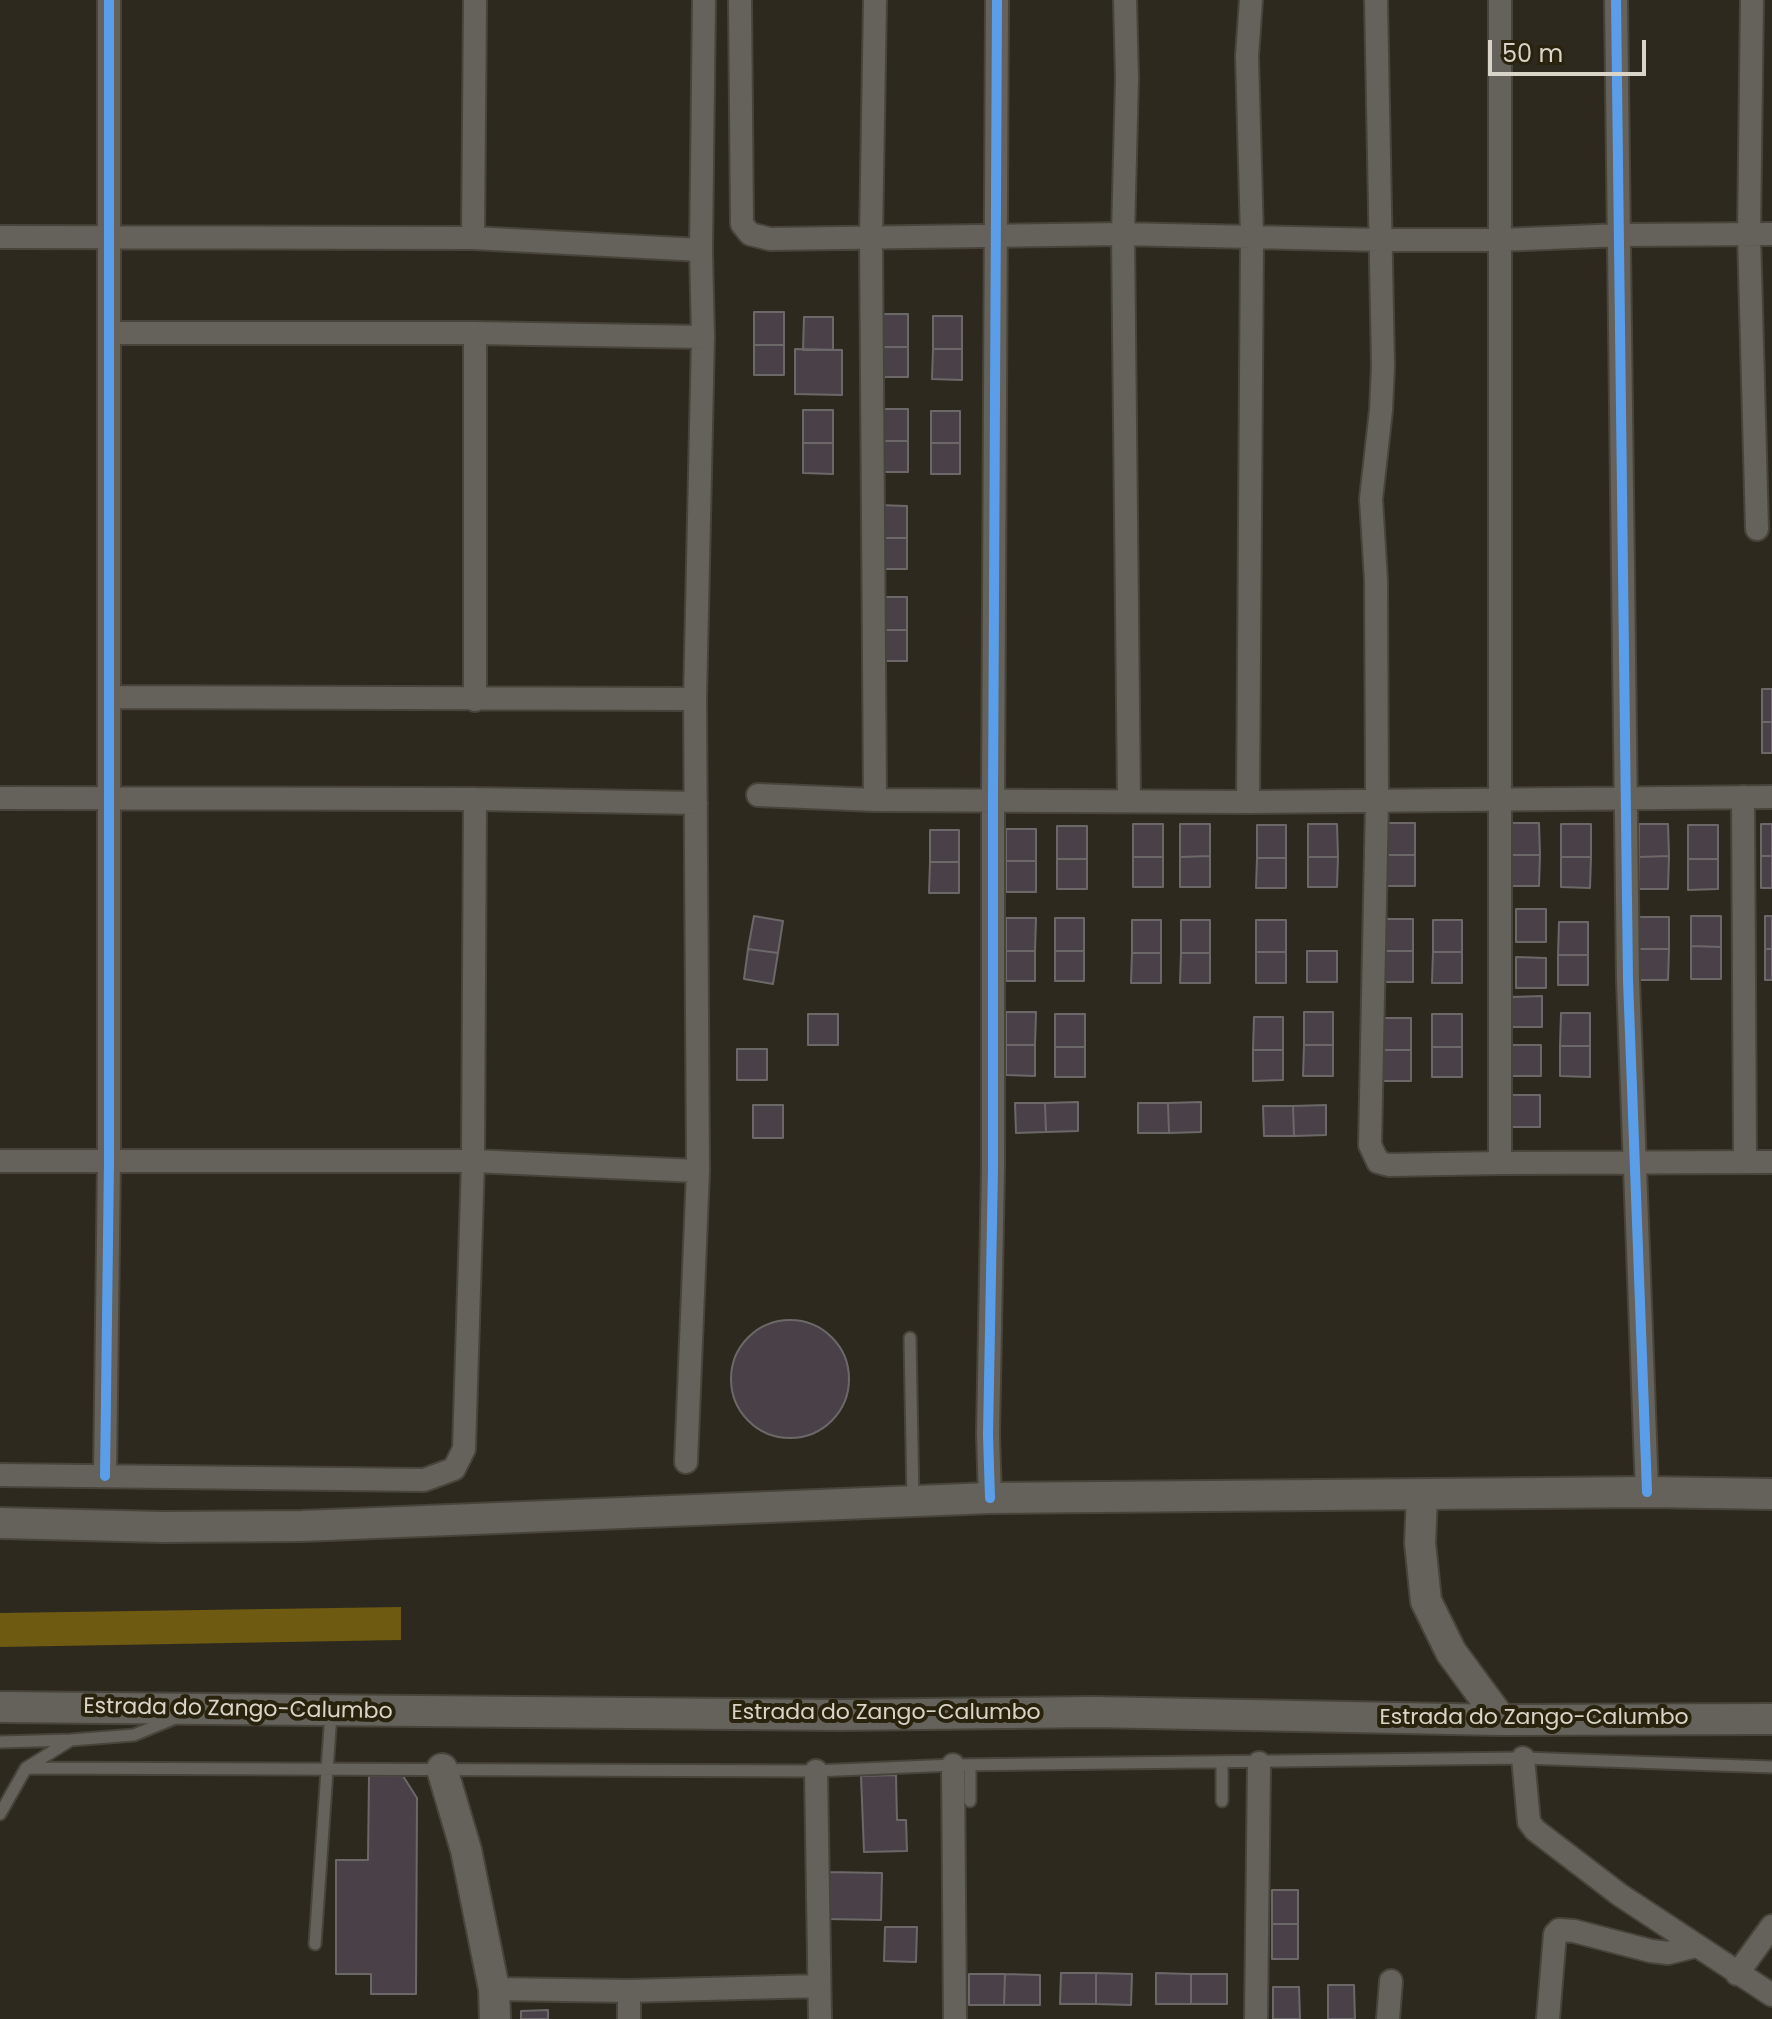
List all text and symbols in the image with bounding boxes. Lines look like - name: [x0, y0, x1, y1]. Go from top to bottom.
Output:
- scale bar: [1492, 24, 1650, 74]
- text: 50 m: [1502, 37, 1563, 70]
- street label: Estrada do Zango-Calumbo: [83, 1694, 393, 1726]
- street label: Estrada do Zango-Calumbo: [731, 1700, 1041, 1726]
- street label: Estrada do Zango-Calumbo: [1379, 1705, 1689, 1731]

